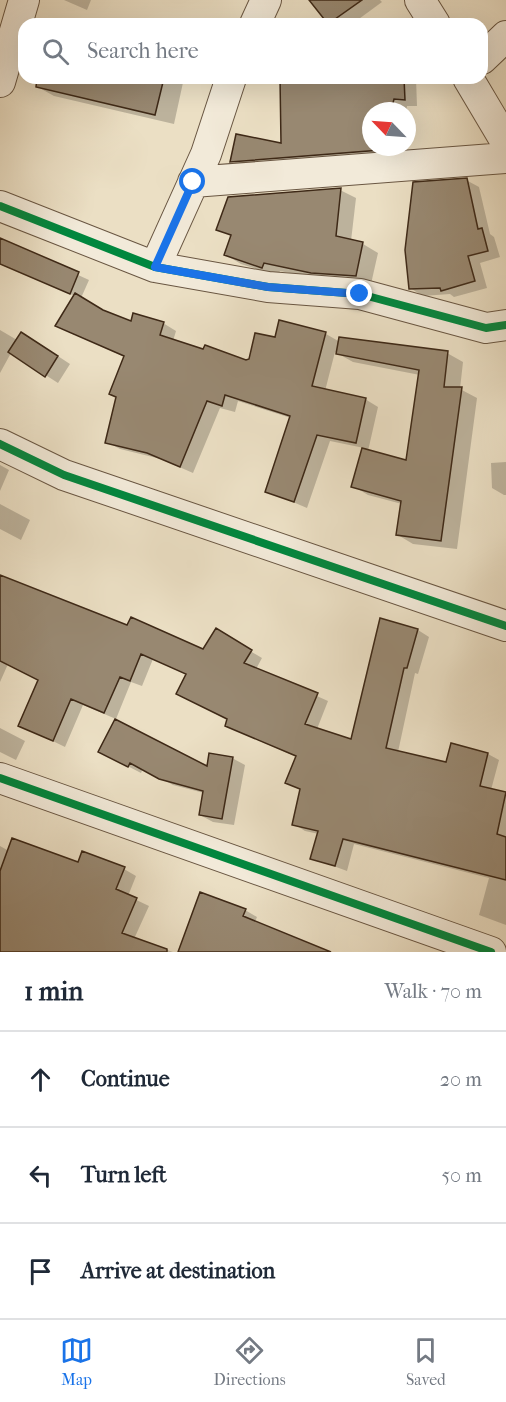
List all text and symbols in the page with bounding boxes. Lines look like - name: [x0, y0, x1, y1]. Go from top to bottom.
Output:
- search box: [18, 18, 488, 84]
- icon: search: [39, 35, 72, 68]
- text: Search here: [87, 38, 199, 64]
- north arrow: [362, 102, 416, 156]
- route start: [179, 168, 205, 194]
- route end: [346, 280, 372, 306]
- text: 1 min: [24, 976, 83, 1007]
- text: Walk · 70 m: [385, 980, 482, 1003]
- icon: ahead: [24, 1063, 57, 1096]
- text: Continue: [81, 1066, 170, 1092]
- text: 20 m: [440, 1068, 482, 1091]
- icon: left: [24, 1159, 57, 1192]
- text: Turn left: [81, 1162, 167, 1188]
- text: 50 m: [441, 1164, 482, 1187]
- icon: arrive: [24, 1255, 57, 1288]
- text: Arrive at destination: [81, 1258, 275, 1284]
- tab: Map: [60, 1334, 93, 1389]
- tab: Directions: [214, 1334, 286, 1389]
- tab: Saved: [406, 1334, 446, 1389]

